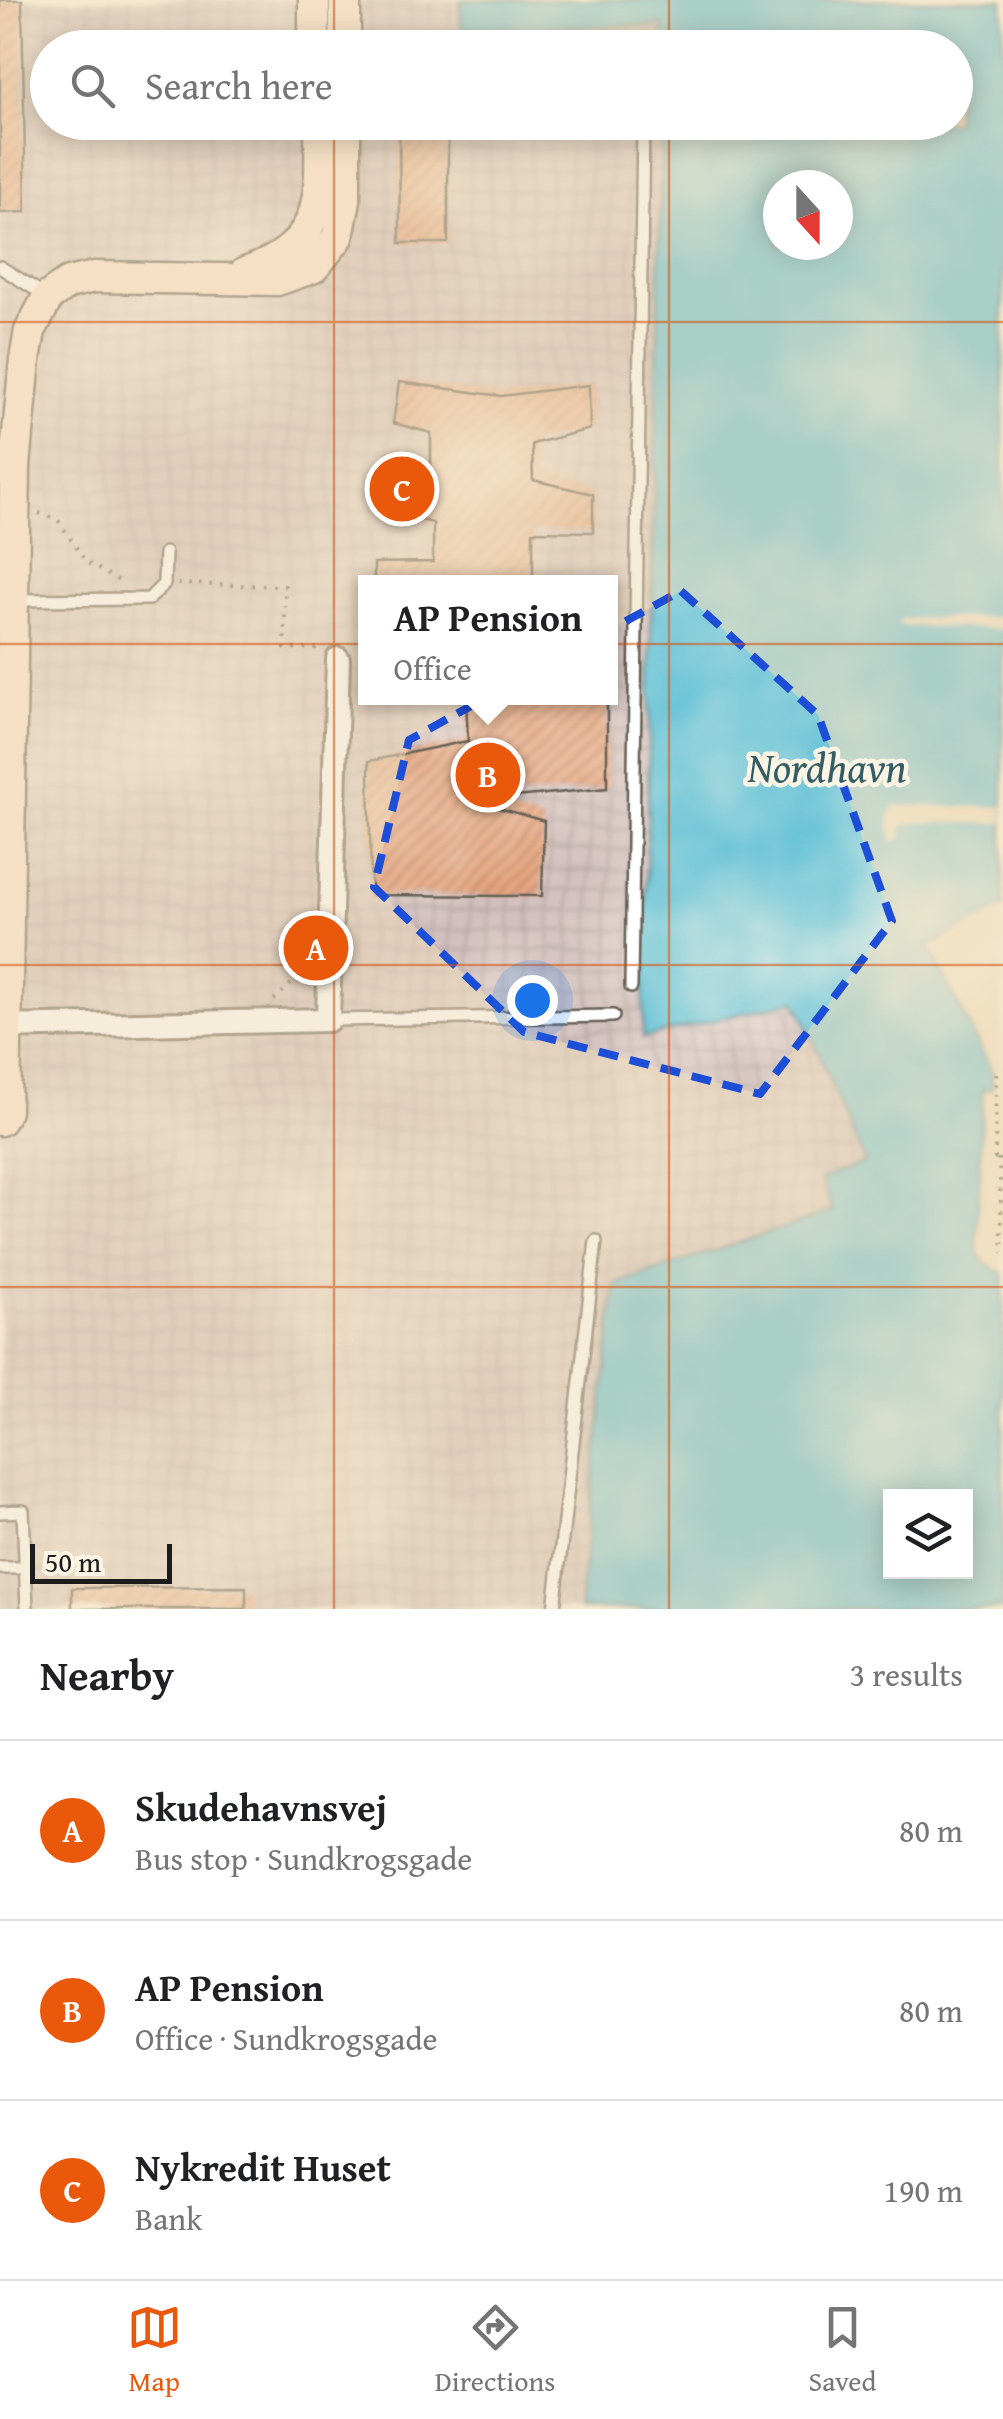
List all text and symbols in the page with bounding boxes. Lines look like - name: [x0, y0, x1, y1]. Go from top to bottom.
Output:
- search box: [30, 30, 973, 140]
- text: Search here: [145, 57, 333, 113]
- icon: search: [65, 58, 120, 113]
- north arrow: [763, 170, 853, 260]
- pin: C: [370, 452, 434, 526]
- popup: [358, 575, 618, 705]
- text: AP Pension: [394, 589, 582, 645]
- text: Office: [394, 645, 472, 692]
- water label: Nordhavn: [746, 736, 907, 797]
- pin: B: [456, 738, 520, 812]
- pin: A: [284, 910, 348, 986]
- your location: [507, 975, 558, 1026]
- map controls: [883, 1489, 973, 1579]
- button: layers: [883, 1489, 973, 1579]
- scale bar: [30, 1539, 172, 1584]
- text: 50 m: [45, 1541, 101, 1582]
- text: Nearby: [40, 1644, 174, 1705]
- text: 3 results: [850, 1651, 963, 1698]
- text: Skudehavnsvej: [135, 1779, 387, 1835]
- text: A: [62, 1807, 83, 1854]
- text: 80 m: [899, 1807, 963, 1854]
- text: Bus stop · Sundkrogsgade: [135, 1835, 472, 1882]
- text: AP Pension: [135, 1959, 324, 2015]
- text: B: [63, 1987, 82, 2034]
- text: 80 m: [899, 1987, 963, 2034]
- text: Office · Sundkrogsgade: [135, 2015, 438, 2062]
- text: Nykredit Huset: [135, 2139, 391, 2195]
- text: C: [63, 2167, 82, 2214]
- text: 190 m: [884, 2167, 963, 2214]
- text: Bank: [135, 2195, 202, 2242]
- tab: Map: [127, 2300, 182, 2401]
- tab: Directions: [435, 2300, 555, 2401]
- tab: Saved: [809, 2300, 876, 2401]

